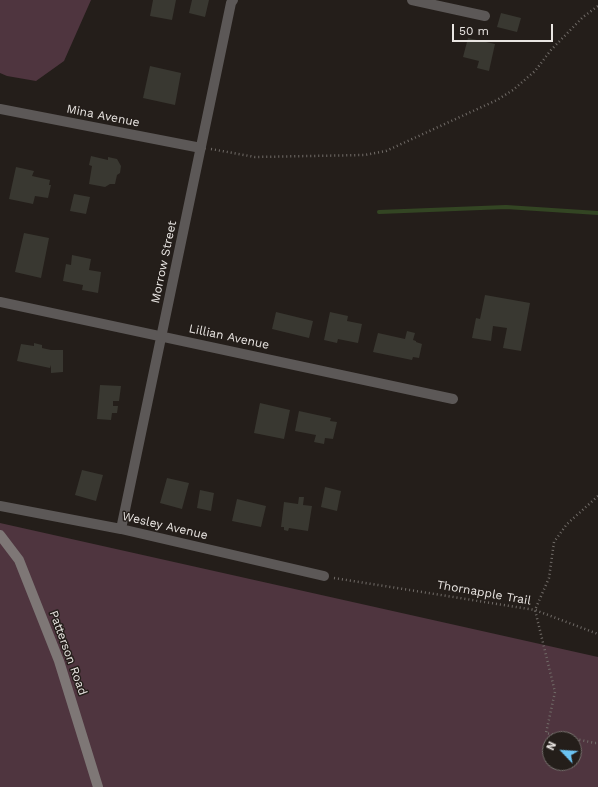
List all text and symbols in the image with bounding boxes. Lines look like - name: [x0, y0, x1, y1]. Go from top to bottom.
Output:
- scale bar: [454, 16, 555, 42]
- text: 50 m: [459, 24, 489, 38]
- street label: Mina Avenue: [65, 102, 141, 130]
- street label: Morrow Street: [148, 219, 180, 305]
- street label: Lillian Avenue: [188, 321, 270, 353]
- street label: Wesley Avenue: [121, 509, 209, 543]
- street label: Thornapple Trail: [436, 578, 532, 608]
- street label: Patterson Road: [46, 609, 90, 697]
- north arrow: [542, 731, 582, 771]
- text: N: [544, 740, 559, 753]

